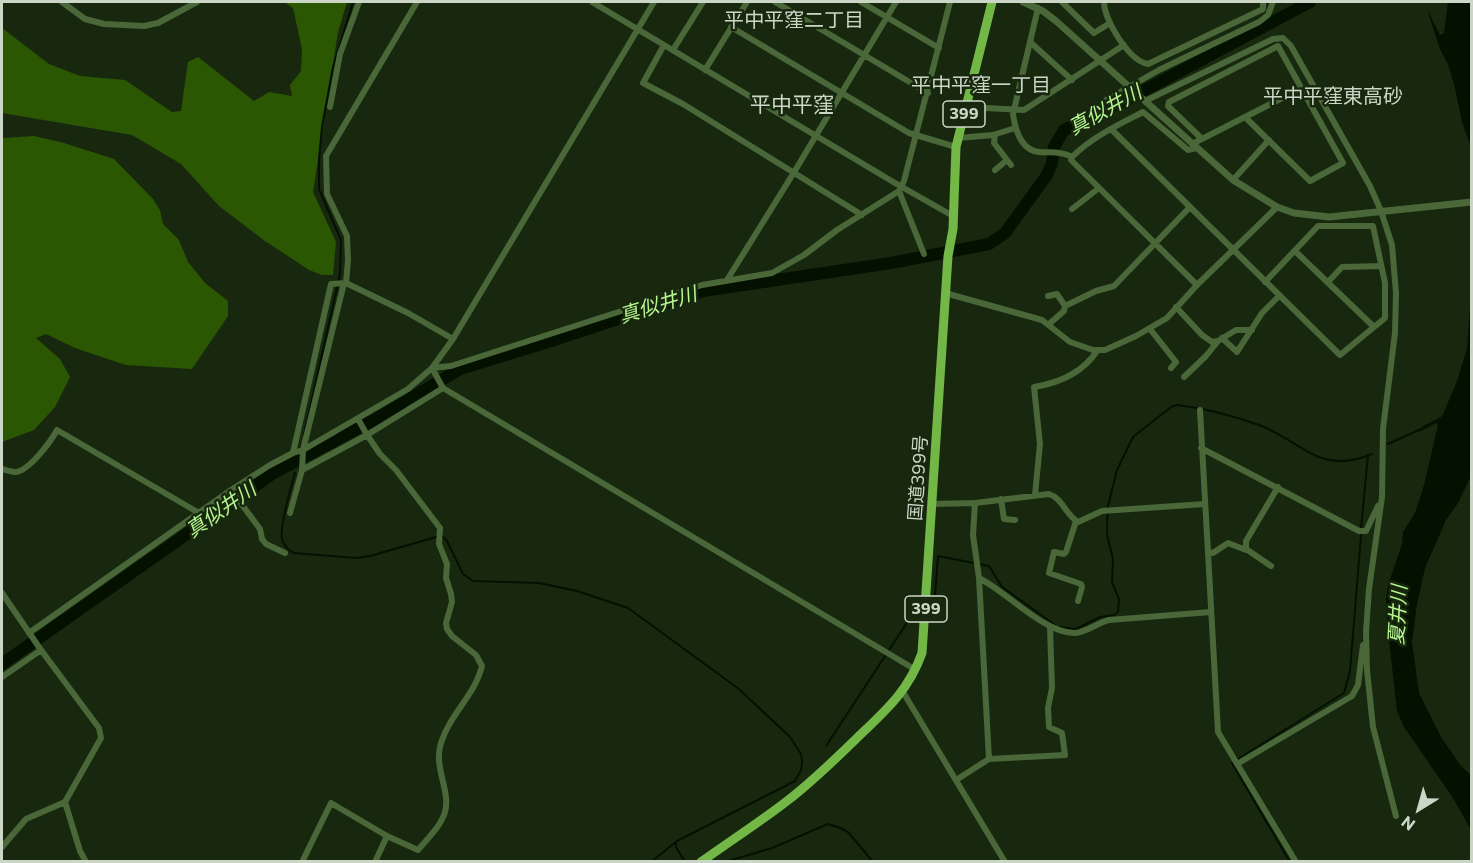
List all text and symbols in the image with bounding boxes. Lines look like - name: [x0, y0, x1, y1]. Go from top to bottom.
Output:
- district label: 平中平窪二丁目: [724, 8, 864, 32]
- district label: 平中平窪一丁目: [911, 73, 1051, 97]
- water label: 真似井川: [1064, 80, 1146, 140]
- district label: 平中平窪東高砂: [1263, 84, 1403, 108]
- district label: 平中平窪: [750, 92, 834, 118]
- road number: 399: [943, 101, 985, 127]
- water label: 真似井川: [616, 282, 700, 328]
- street label: 国道399号: [904, 434, 932, 522]
- water label: 真似井川: [181, 477, 261, 543]
- water label: 夏井川: [1384, 584, 1412, 646]
- road number: 399: [905, 596, 947, 622]
- north arrow: [1389, 779, 1449, 839]
- text: N: [1397, 813, 1418, 835]

